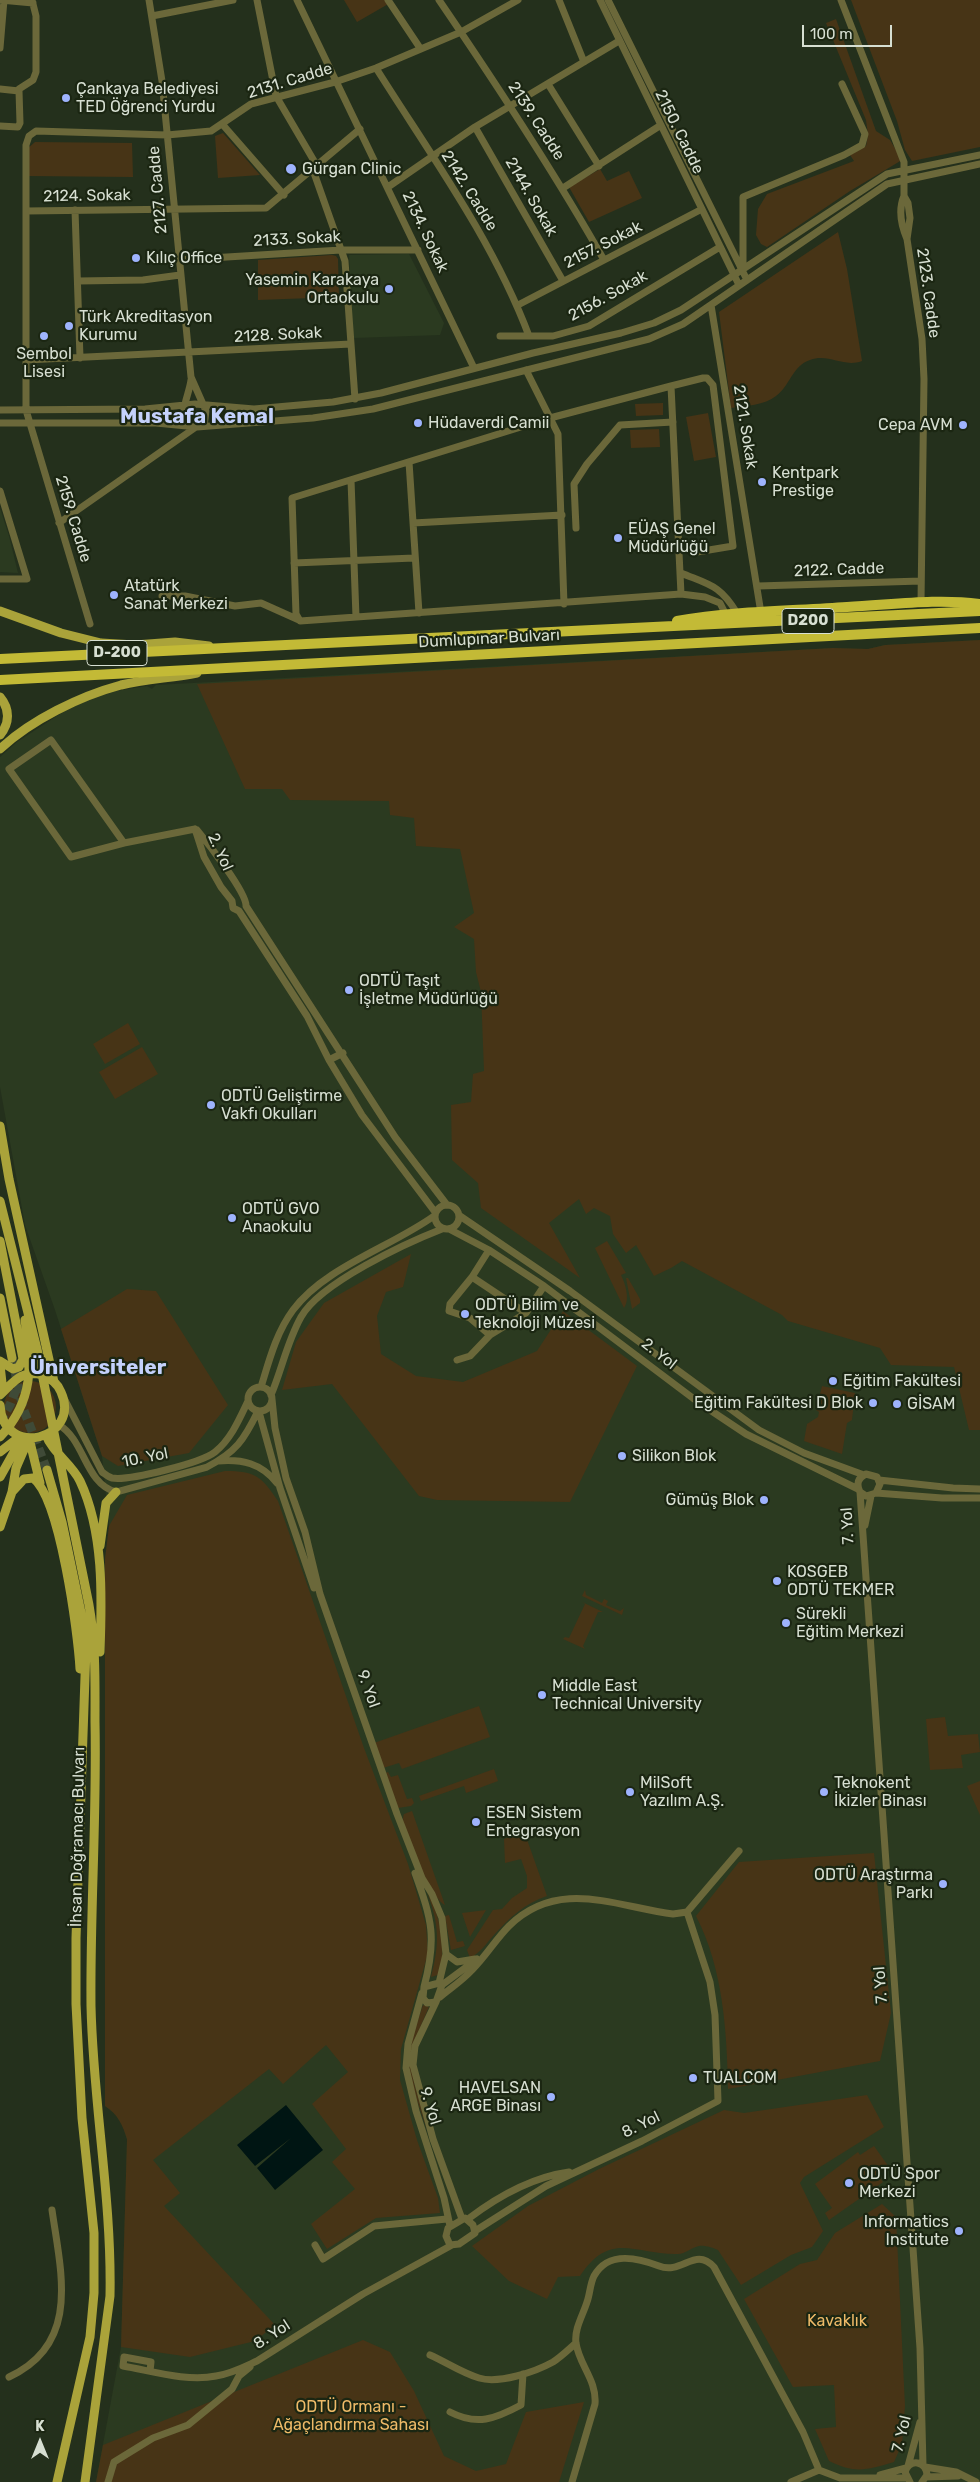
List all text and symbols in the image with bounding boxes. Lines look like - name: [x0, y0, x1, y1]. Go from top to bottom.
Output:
- scale bar: [805, 15, 895, 47]
- text: 100 m: [810, 25, 852, 43]
- street label: 2131. Cadde: [245, 59, 335, 103]
- street label: 2139. Cadde: [504, 78, 568, 164]
- place label: Çankaya Belediyesi TED Öğrenci Yurdu: [76, 79, 219, 117]
- street label: 2150. Cadde: [650, 87, 708, 177]
- marker: Çankaya Belediyesi TED Öğrenci Yurdu: [60, 92, 72, 104]
- street label: 2127. Cadde: [145, 145, 171, 235]
- street label: 2142. Cadde: [437, 147, 501, 235]
- street label: 2144. Sokak: [501, 154, 561, 240]
- place label: Gürgan Clinic: [302, 159, 401, 179]
- marker: Gürgan Clinic: [284, 162, 298, 176]
- street label: 2124. Sokak: [43, 186, 131, 206]
- street label: 2134. Sokak: [398, 188, 452, 276]
- street label: 2157. Sokak: [561, 217, 645, 273]
- street label: 2133. Sokak: [253, 227, 341, 251]
- street label: 2123. Cadde: [912, 247, 944, 339]
- place label: Kılıç Office: [146, 248, 222, 268]
- marker: Kılıç Office: [130, 252, 142, 264]
- street label: 2156. Sokak: [565, 266, 651, 326]
- place label: Yasemin Karakaya Ortaokulu: [245, 270, 379, 308]
- marker: Yasemin Karakaya Ortaokulu: [383, 283, 395, 295]
- place label: Türk Akreditasyon Kurumu: [79, 307, 213, 345]
- marker: Türk Akreditasyon Kurumu: [63, 320, 75, 332]
- street label: 2128. Sokak: [234, 323, 322, 347]
- marker: Sembol Lisesi: [38, 330, 50, 342]
- place label: Sembol Lisesi: [16, 344, 72, 382]
- street label: 2121. Sokak: [729, 384, 761, 470]
- district label: Mustafa Kemal: [120, 404, 274, 430]
- place label: Hüdaverdi Camii: [428, 413, 549, 433]
- place label: Cepa AVM: [878, 415, 953, 435]
- marker: Hüdaverdi Camii: [412, 417, 424, 429]
- marker: Cepa AVM: [957, 419, 969, 431]
- place label: Kentpark Prestige: [772, 463, 839, 501]
- street label: 2159. Cadde: [51, 473, 95, 565]
- marker: Kentpark Prestige: [756, 476, 768, 488]
- place label: EÜAŞ Genel Müdürlüğü: [628, 519, 716, 557]
- marker: EÜAŞ Genel Müdürlüğü: [612, 532, 624, 544]
- street label: 2122. Cadde: [793, 559, 885, 581]
- place label: Atatürk Sanat Merkezi: [124, 576, 228, 614]
- marker: Atatürk Sanat Merkezi: [108, 589, 120, 601]
- road number: D200: [782, 608, 834, 634]
- street label: Dumlupınar Bulvarı: [418, 626, 560, 652]
- road number: D-200: [87, 640, 147, 666]
- street label: 2. Yol: [203, 830, 237, 874]
- place label: ODTÜ Taşıt İşletme Müdürlüğü: [359, 971, 498, 1009]
- marker: ODTÜ Taşıt İşletme Müdürlüğü: [343, 984, 355, 996]
- place label: ODTÜ Geliştirme Vakfı Okulları: [221, 1086, 342, 1124]
- marker: ODTÜ Geliştirme Vakfı Okulları: [205, 1099, 217, 1111]
- place label: ODTÜ GVO Anaokulu: [242, 1199, 320, 1237]
- marker: ODTÜ GVO Anaokulu: [226, 1212, 238, 1224]
- place label: ODTÜ Bilim ve Teknoloji Müzesi: [475, 1295, 595, 1333]
- marker: ODTÜ Bilim ve Teknoloji Müzesi: [459, 1308, 471, 1320]
- street label: 2. Yol: [638, 1334, 680, 1374]
- district label: Üniversiteler: [30, 1355, 166, 1381]
- place label: Eğitim Fakültesi: [843, 1371, 961, 1391]
- marker: Eğitim Fakültesi: [827, 1375, 839, 1387]
- place label: Eğitim Fakültesi D Blok: [694, 1393, 863, 1413]
- place label: GİSAM: [907, 1394, 955, 1414]
- marker: Eğitim Fakültesi D Blok: [867, 1397, 879, 1409]
- marker: GİSAM: [891, 1398, 903, 1410]
- street label: 10. Yol: [120, 1444, 170, 1472]
- place label: Silikon Blok: [632, 1446, 716, 1466]
- marker: Silikon Blok: [616, 1450, 628, 1462]
- place label: Gümüş Blok: [666, 1490, 754, 1510]
- marker: Gümüş Blok: [758, 1494, 770, 1506]
- street label: 7. Yol: [837, 1507, 859, 1545]
- place label: KOSGEB ODTÜ TEKMER: [787, 1562, 894, 1600]
- marker: KOSGEB ODTÜ TEKMER: [771, 1575, 783, 1587]
- place label: Sürekli Eğitim Merkezi: [796, 1604, 904, 1642]
- marker: Sürekli Eğitim Merkezi: [780, 1617, 792, 1629]
- street label: 9. Yol: [353, 1668, 383, 1710]
- place label: Middle East Technical University: [552, 1676, 702, 1714]
- marker: Middle East Technical University: [536, 1689, 548, 1701]
- street label: İhsan Doğramacı Bulvarı: [67, 1747, 89, 1927]
- place label: MilSoft Yazılım A.Ş.: [640, 1773, 724, 1811]
- place label: Teknokent İkizler Binası: [834, 1773, 927, 1811]
- marker: MilSoft Yazılım A.Ş.: [624, 1786, 636, 1798]
- marker: Teknokent İkizler Binası: [818, 1786, 830, 1798]
- place label: ESEN Sistem Entegrasyon: [486, 1803, 582, 1841]
- marker: ESEN Sistem Entegrasyon: [470, 1816, 482, 1828]
- place label: ODTÜ Araştırma Parkı: [814, 1865, 933, 1903]
- marker: ODTÜ Araştırma Parkı: [937, 1878, 949, 1890]
- street label: 7. Yol: [870, 1966, 892, 2004]
- place label: TUALCOM: [703, 2068, 777, 2088]
- marker: TUALCOM: [687, 2072, 699, 2084]
- place label: HAVELSAN ARGE Binası: [450, 2078, 541, 2116]
- street label: 9. Yol: [415, 2085, 445, 2127]
- marker: HAVELSAN ARGE Binası: [545, 2091, 557, 2103]
- street label: 8. Yol: [619, 2108, 663, 2142]
- place label: ODTÜ Spor Merkezi: [859, 2164, 940, 2202]
- marker: ODTÜ Spor Merkezi: [843, 2177, 855, 2189]
- place label: Informatics Institute: [864, 2212, 949, 2250]
- marker: Informatics Institute: [953, 2225, 965, 2237]
- park label: Kavaklık: [807, 2311, 867, 2331]
- street label: 8. Yol: [250, 2316, 294, 2354]
- park label: ODTÜ Ormanı - Ağaçlandırma Sahası: [273, 2397, 429, 2435]
- street label: 7. Yol: [888, 2414, 916, 2454]
- north arrow: [15, 2417, 65, 2467]
- text: K: [35, 2418, 45, 2435]

